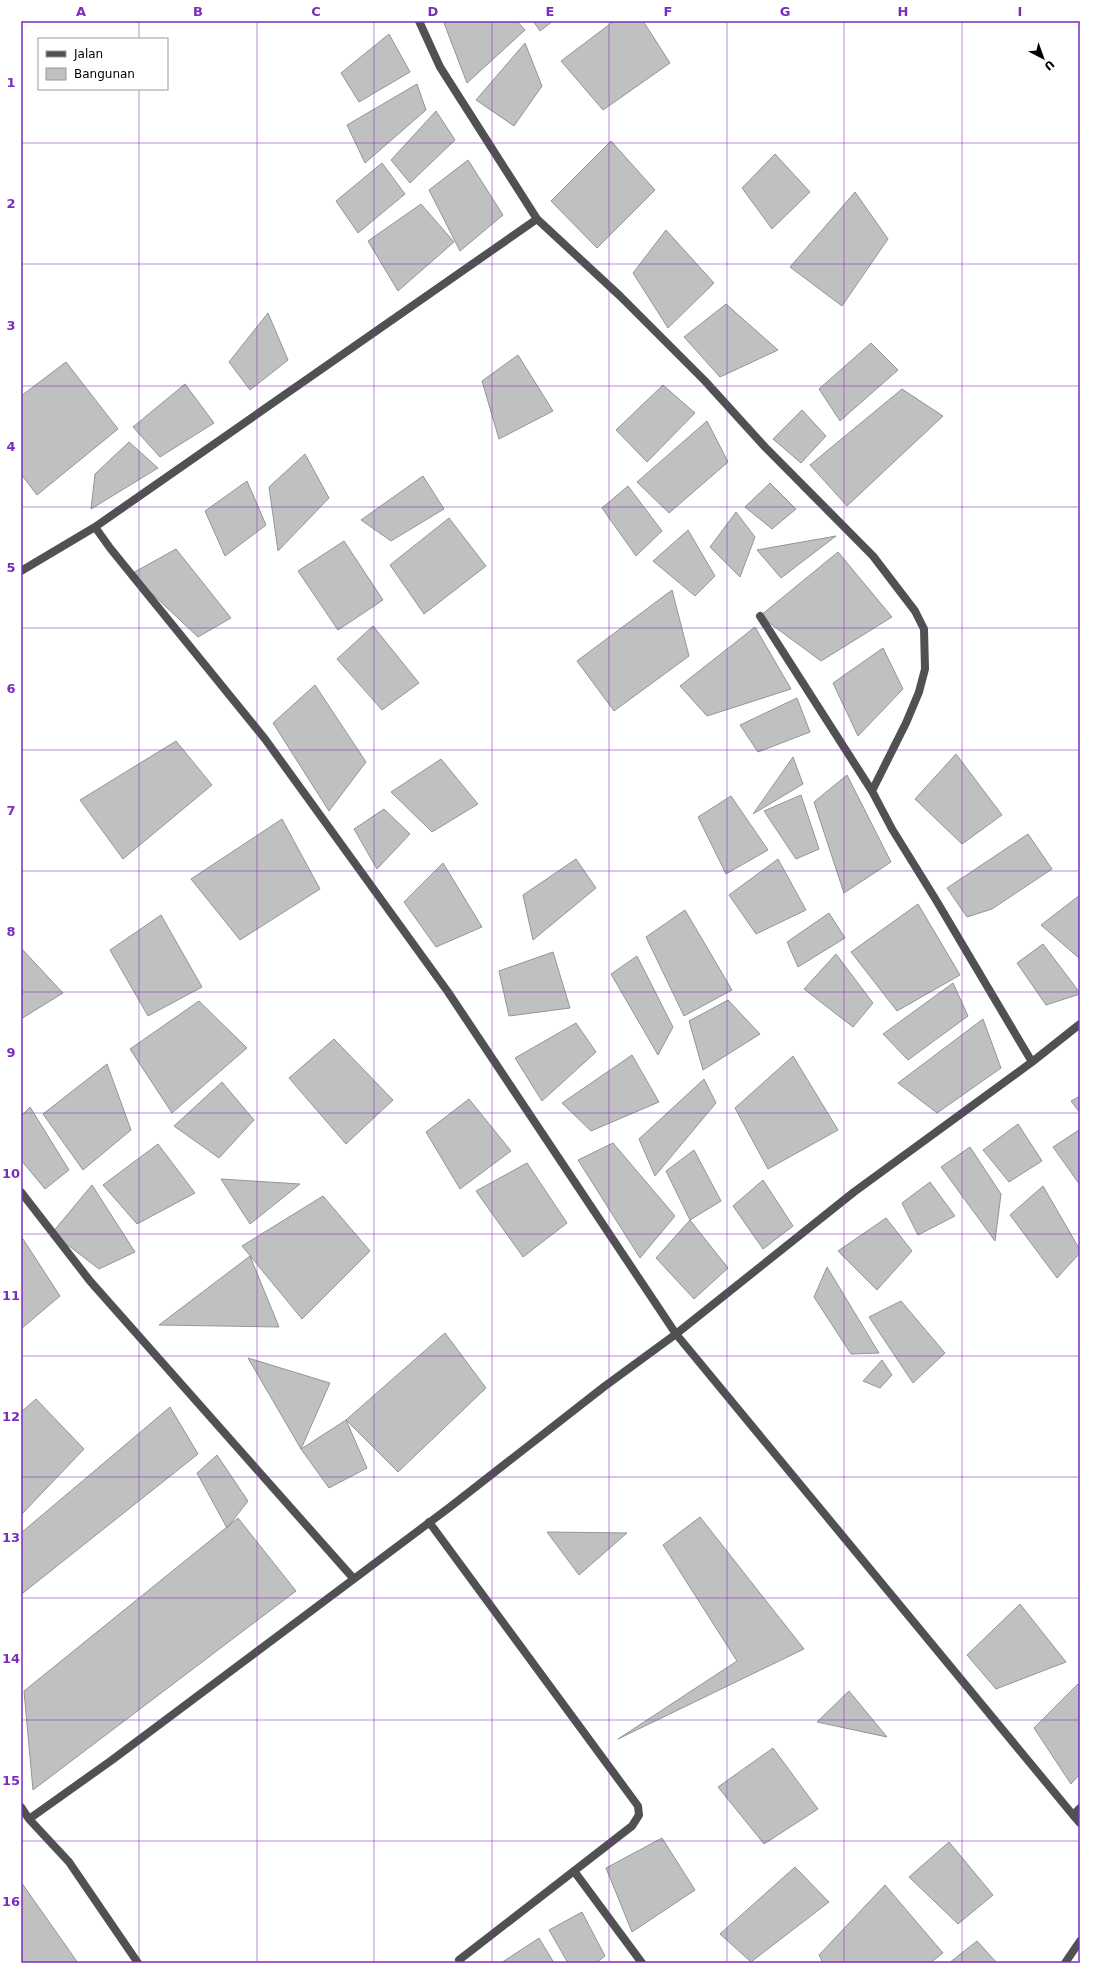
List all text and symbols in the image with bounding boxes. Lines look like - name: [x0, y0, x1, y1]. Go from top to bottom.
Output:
- text: A: [76, 4, 86, 19]
- text: B: [193, 4, 203, 19]
- text: C: [311, 4, 321, 19]
- text: D: [428, 4, 439, 19]
- text: E: [546, 4, 554, 19]
- text: F: [664, 4, 672, 19]
- text: G: [780, 4, 790, 19]
- text: H: [898, 4, 908, 19]
- text: I: [1018, 4, 1022, 19]
- legend: [38, 38, 168, 90]
- north arrow: [1023, 38, 1063, 78]
- text: Jalan: [73, 47, 103, 61]
- text: U: [1042, 57, 1057, 73]
- text: Bangunan: [74, 67, 135, 81]
- text: 1: [6, 75, 16, 90]
- text: 2: [6, 196, 16, 211]
- text: 3: [6, 318, 16, 333]
- text: 4: [6, 439, 16, 454]
- text: 5: [6, 560, 16, 575]
- text: 6: [6, 681, 16, 696]
- text: 7: [6, 803, 16, 818]
- text: 8: [6, 924, 16, 939]
- text: 9: [6, 1045, 16, 1060]
- text: 10: [2, 1166, 20, 1181]
- text: 11: [2, 1288, 20, 1303]
- text: 12: [2, 1409, 20, 1424]
- text: 13: [2, 1530, 20, 1545]
- text: 14: [2, 1651, 20, 1666]
- text: 15: [2, 1773, 20, 1788]
- text: 16: [2, 1894, 20, 1909]

